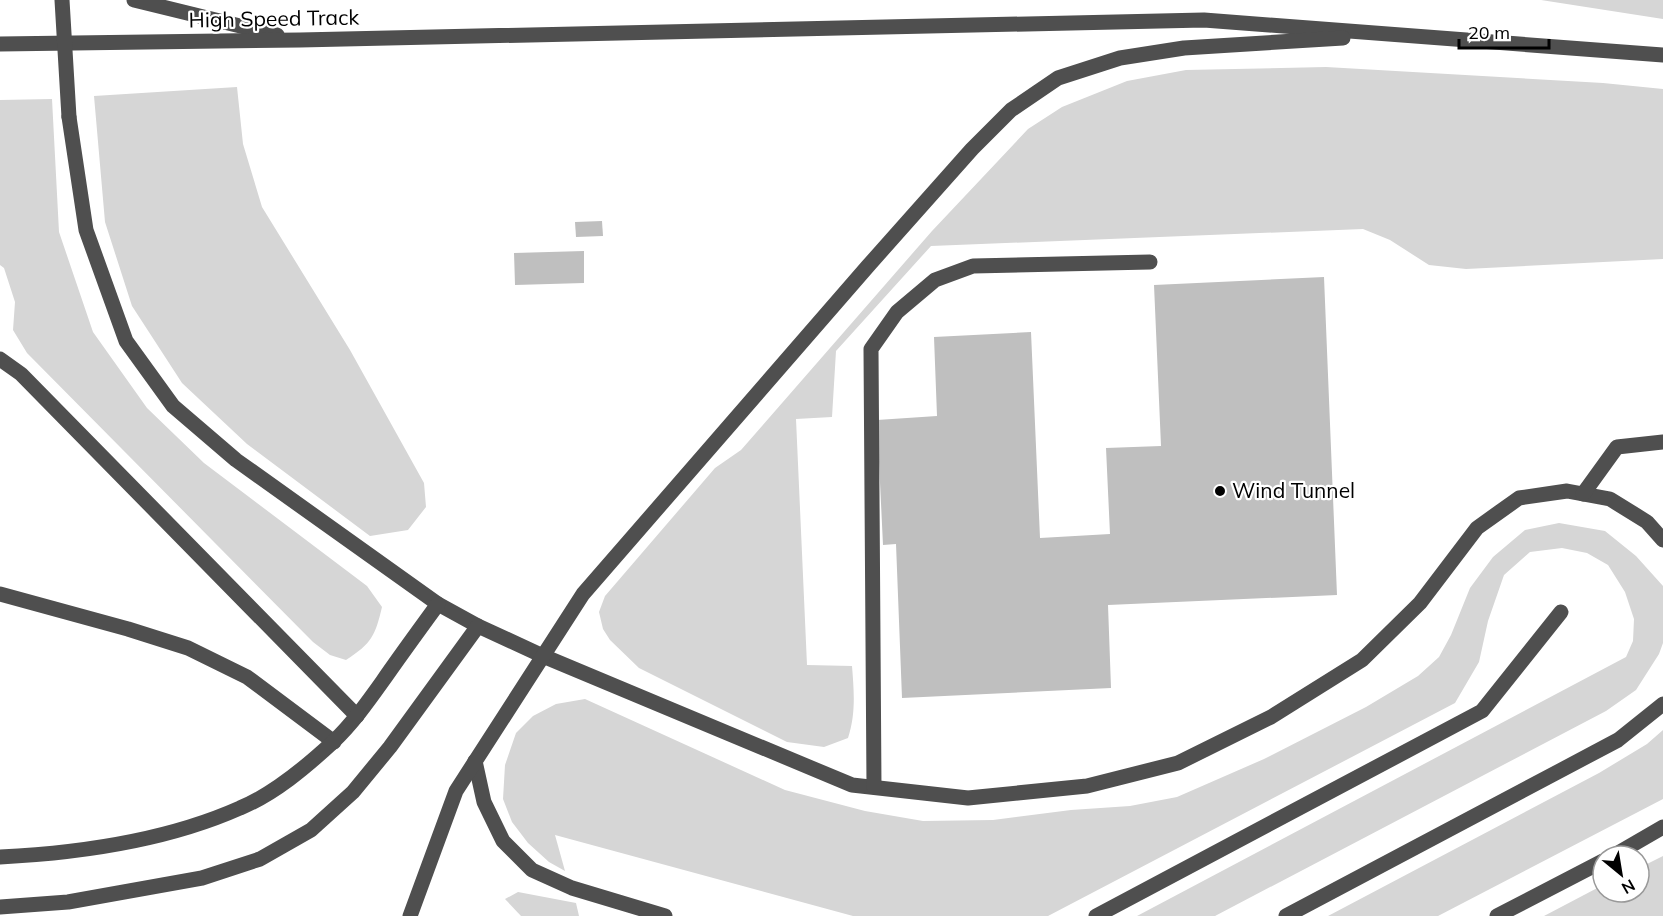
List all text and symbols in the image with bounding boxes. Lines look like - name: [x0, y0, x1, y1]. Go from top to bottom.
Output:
- street label: High Speed Track: [188, 4, 360, 32]
- scale bar: [1459, 12, 1549, 50]
- text: 20 m: [1468, 21, 1510, 44]
- place label: Wind Tunnel: [1232, 477, 1355, 503]
- marker: Wind Tunnel: [1213, 484, 1227, 498]
- north arrow: [1591, 844, 1651, 904]
- text: N: [1618, 875, 1639, 899]

